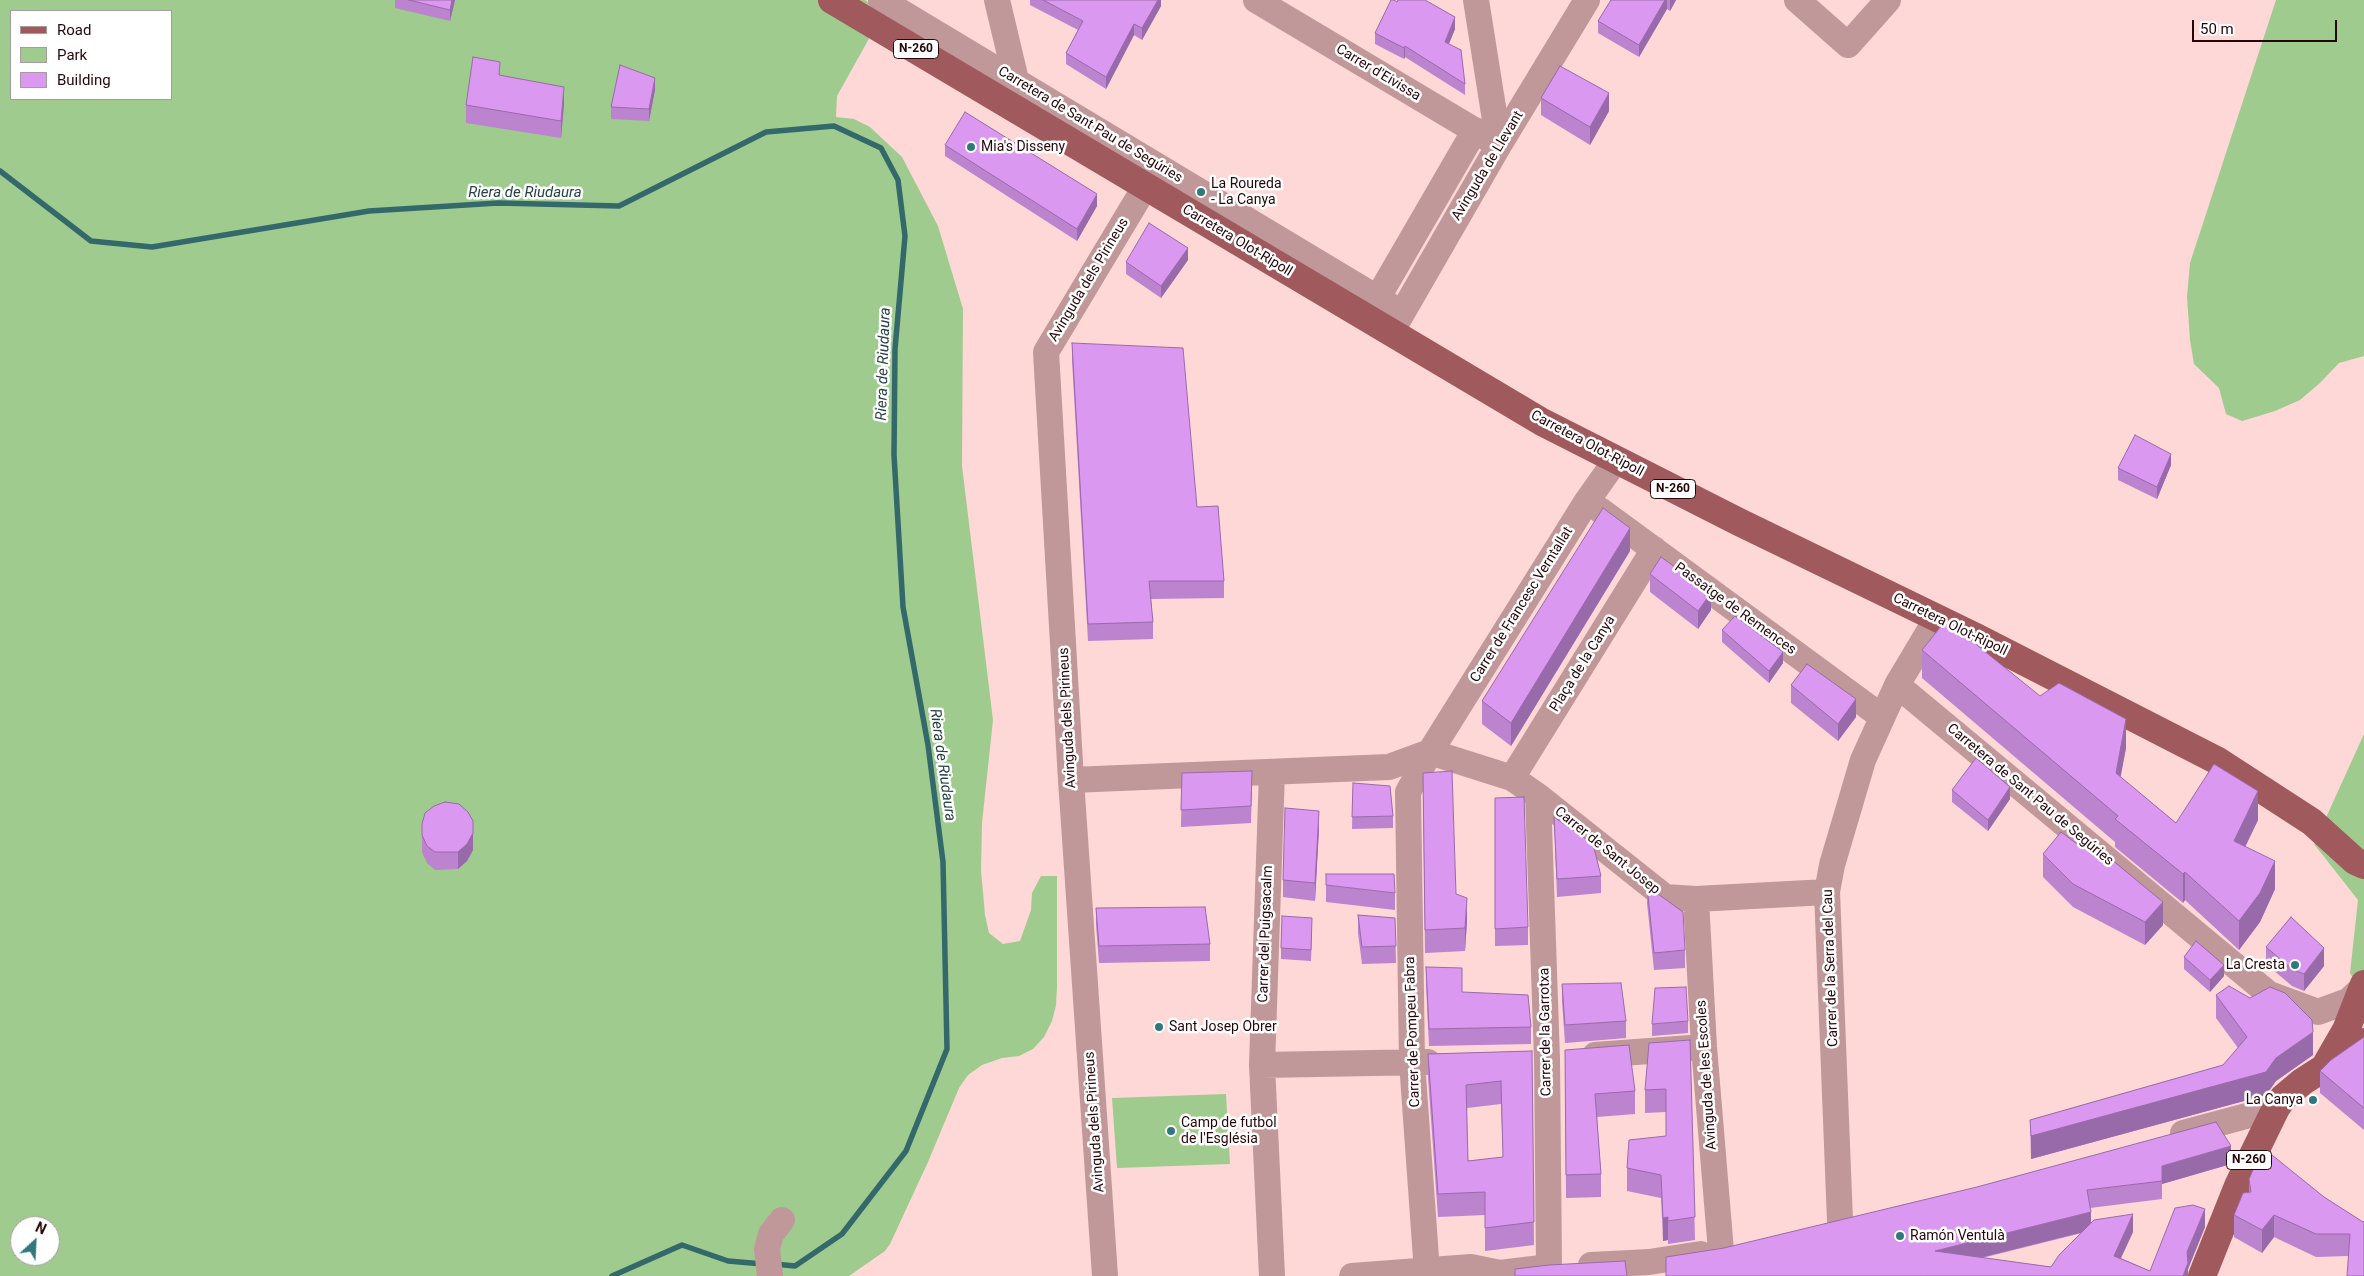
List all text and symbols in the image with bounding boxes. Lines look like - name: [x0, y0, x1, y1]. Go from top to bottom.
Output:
- legend: [10, 10, 172, 100]
- scale bar: [2194, 10, 2339, 42]
- text: 50 m: [2200, 20, 2234, 38]
- text: Road: [57, 21, 91, 39]
- road number: N-260: [894, 40, 938, 59]
- street label: Carrer d'Eivissa: [1333, 41, 1423, 105]
- text: Park: [57, 46, 87, 64]
- street label: Carretera de Sant Pau de Segúries: [995, 63, 1185, 187]
- text: Building: [57, 71, 111, 89]
- street label: Avinguda de Llevant: [1449, 108, 1527, 224]
- place label: Mia's Disseny: [981, 139, 1065, 155]
- marker: Mia's Disseny: [965, 141, 977, 153]
- place label: La Roureda - La Canya: [1211, 176, 1282, 208]
- water label: Riera de Riudaura: [468, 184, 582, 202]
- marker: La Roureda - La Canya: [1195, 186, 1207, 198]
- street label: Carretera Olot-Ripoll: [1179, 202, 1295, 280]
- street label: Avinguda dels Pirineus: [1045, 215, 1133, 345]
- water label: Riera de Riudaura: [873, 307, 895, 421]
- street label: Carretera Olot-Ripoll: [1528, 407, 1646, 481]
- road number: N-260: [1650, 479, 1696, 498]
- street label: Carrer de Francesc Verntallat: [1467, 524, 1577, 686]
- street label: Passatge de Remences: [1671, 559, 1799, 659]
- street label: Carretera Olot-Ripoll: [1890, 590, 2010, 660]
- street label: Plaça de la Canya: [1547, 613, 1619, 715]
- street label: Avinguda dels Pirineus: [1056, 647, 1080, 789]
- water label: Riera de Riudaura: [925, 708, 959, 822]
- street label: Carretera de Sant Pau de Segúries: [1943, 720, 2117, 870]
- street label: Carrer de Sant Josep: [1551, 803, 1663, 899]
- street label: Carrer del Puigsacalm: [1255, 865, 1277, 1003]
- street label: Carrer de la Serra del Cau: [1820, 889, 1842, 1047]
- street label: Carrer de Pompeu Fabra: [1402, 956, 1424, 1108]
- place label: La Cresta: [2226, 957, 2285, 973]
- marker: La Cresta: [2289, 959, 2301, 971]
- street label: Carrer de la Garrotxa: [1536, 968, 1556, 1096]
- street label: Avinguda de les Escoles: [1693, 1000, 1721, 1150]
- place label: Sant Josep Obrer: [1169, 1019, 1277, 1035]
- marker: Sant Josep Obrer: [1153, 1021, 1165, 1033]
- street label: Avinguda dels Pirineus: [1082, 1051, 1108, 1193]
- place label: La Canya: [2246, 1092, 2303, 1108]
- marker: La Canya: [2307, 1094, 2319, 1106]
- place label: Camp de futbol de l'Església: [1181, 1115, 1277, 1148]
- marker: Camp de futbol de l'Església: [1165, 1125, 1177, 1137]
- road number: N-260: [2226, 1150, 2272, 1170]
- north arrow: [10, 1216, 60, 1266]
- text: N: [33, 1219, 49, 1238]
- place label: Ramón Ventulà: [1910, 1228, 2005, 1244]
- marker: Ramón Ventulà: [1894, 1230, 1906, 1242]

